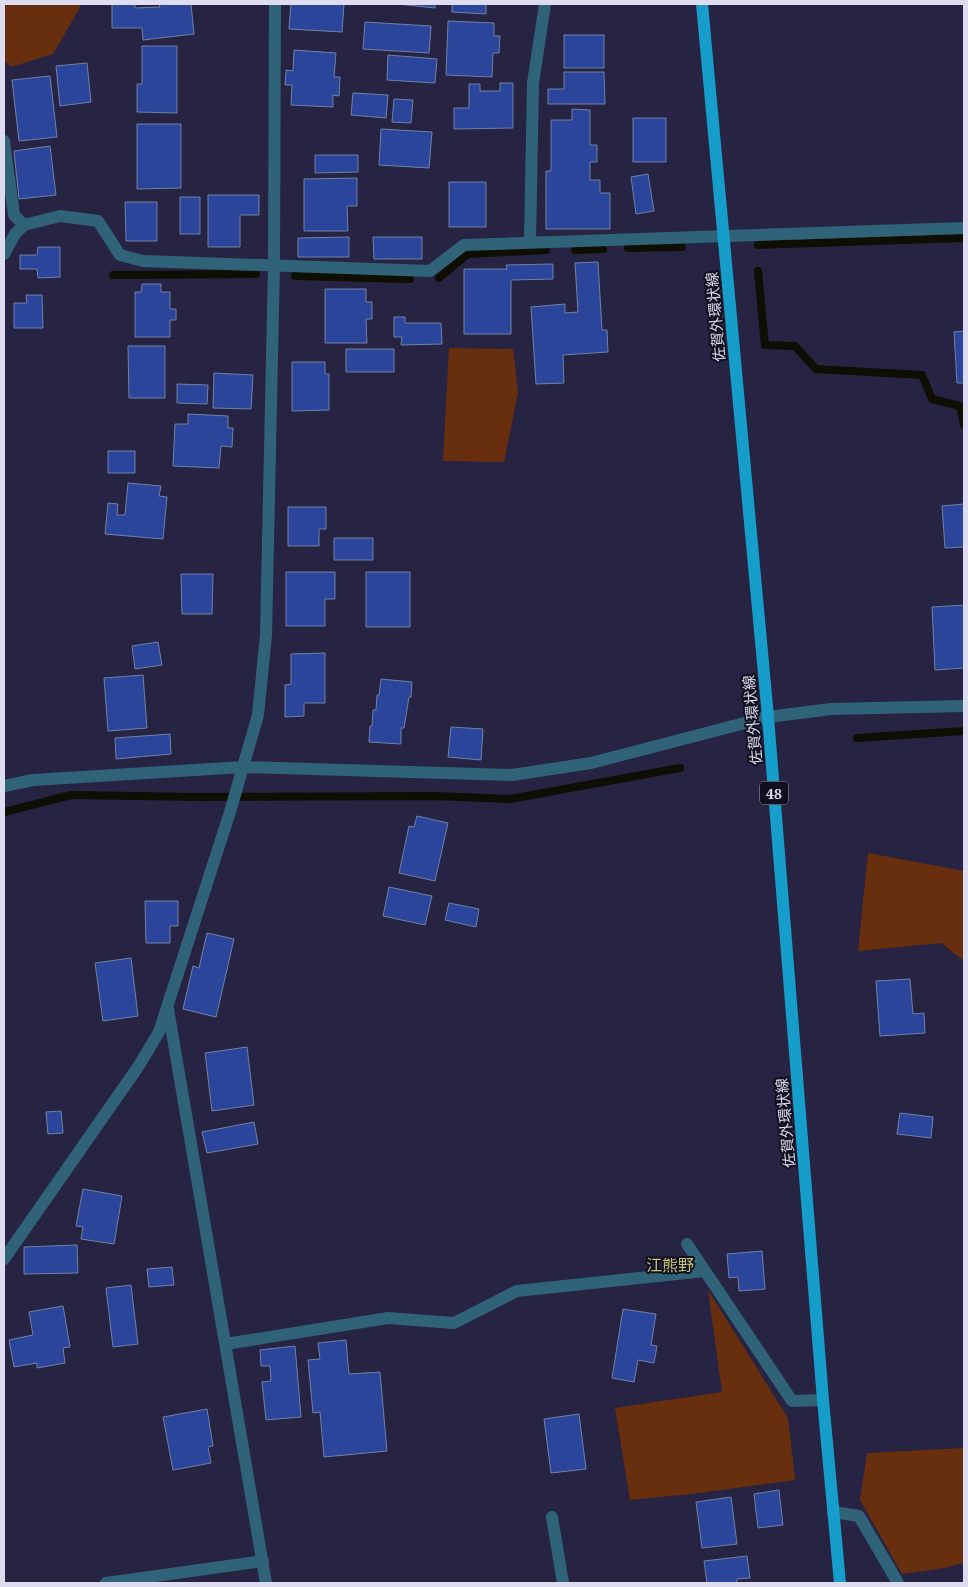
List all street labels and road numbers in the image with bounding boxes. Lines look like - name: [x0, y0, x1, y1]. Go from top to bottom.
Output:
- street label: 佐賀外環状線: [701, 271, 729, 363]
- street label: 佐賀外環状線: [738, 674, 766, 766]
- road number: 48: [760, 781, 788, 804]
- street label: 佐賀外環状線: [771, 1077, 799, 1169]

